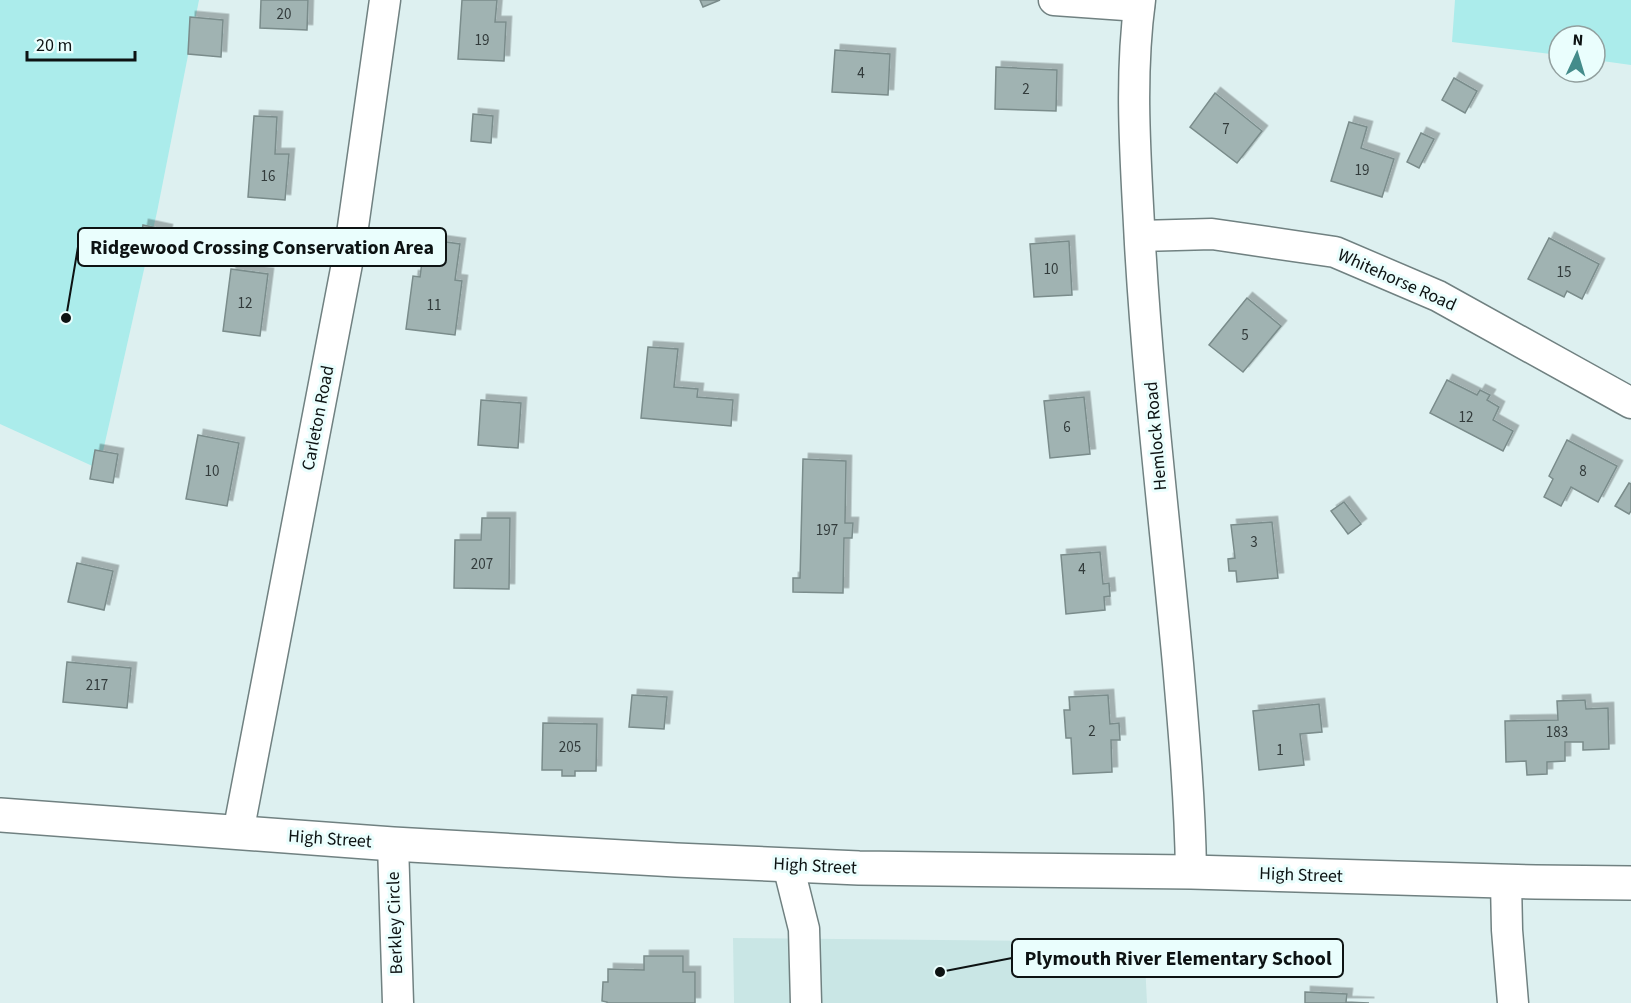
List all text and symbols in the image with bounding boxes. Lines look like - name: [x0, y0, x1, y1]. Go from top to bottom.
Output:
- house number: 20: [277, 4, 291, 25]
- scale bar: [27, 24, 135, 62]
- north arrow: [1547, 24, 1607, 84]
- text: N: [1572, 29, 1584, 51]
- house number: 19: [475, 30, 489, 51]
- text: 20 m: [36, 33, 72, 58]
- house number: 4: [857, 63, 865, 84]
- house number: 2: [1022, 79, 1030, 100]
- house number: 7: [1222, 119, 1230, 140]
- house number: 19: [1355, 160, 1369, 181]
- house number: 16: [261, 166, 275, 187]
- callout: Ridgewood Crossing Conservation Area: [78, 228, 446, 266]
- text: Ridgewood Crossing Conservation Area: [90, 234, 434, 262]
- street label: Whitehorse Road: [1334, 243, 1460, 317]
- house number: 10: [1044, 259, 1058, 280]
- house number: 15: [1557, 262, 1571, 283]
- house number: 12: [238, 293, 252, 314]
- house number: 11: [427, 295, 441, 316]
- house number: 5: [1241, 325, 1249, 346]
- street label: Carleton Road: [296, 363, 340, 473]
- street label: Hemlock Road: [1139, 380, 1173, 492]
- house number: 12: [1459, 407, 1473, 428]
- house number: 6: [1063, 417, 1071, 438]
- house number: 10: [205, 461, 219, 482]
- house number: 8: [1579, 461, 1587, 482]
- house number: 197: [816, 520, 838, 541]
- house number: 3: [1250, 532, 1258, 553]
- house number: 207: [471, 554, 493, 575]
- house number: 4: [1078, 559, 1086, 580]
- house number: 217: [86, 675, 108, 696]
- house number: 2: [1088, 721, 1096, 742]
- house number: 183: [1546, 722, 1568, 743]
- house number: 205: [559, 737, 581, 758]
- house number: 1: [1276, 740, 1284, 761]
- street label: High Street: [287, 824, 373, 854]
- street label: High Street: [773, 851, 857, 881]
- street label: High Street: [1259, 861, 1343, 889]
- street label: Berkley Circle: [381, 871, 409, 975]
- callout: Plymouth River Elementary School: [1012, 939, 1343, 977]
- text: Plymouth River Elementary School: [1024, 945, 1332, 973]

